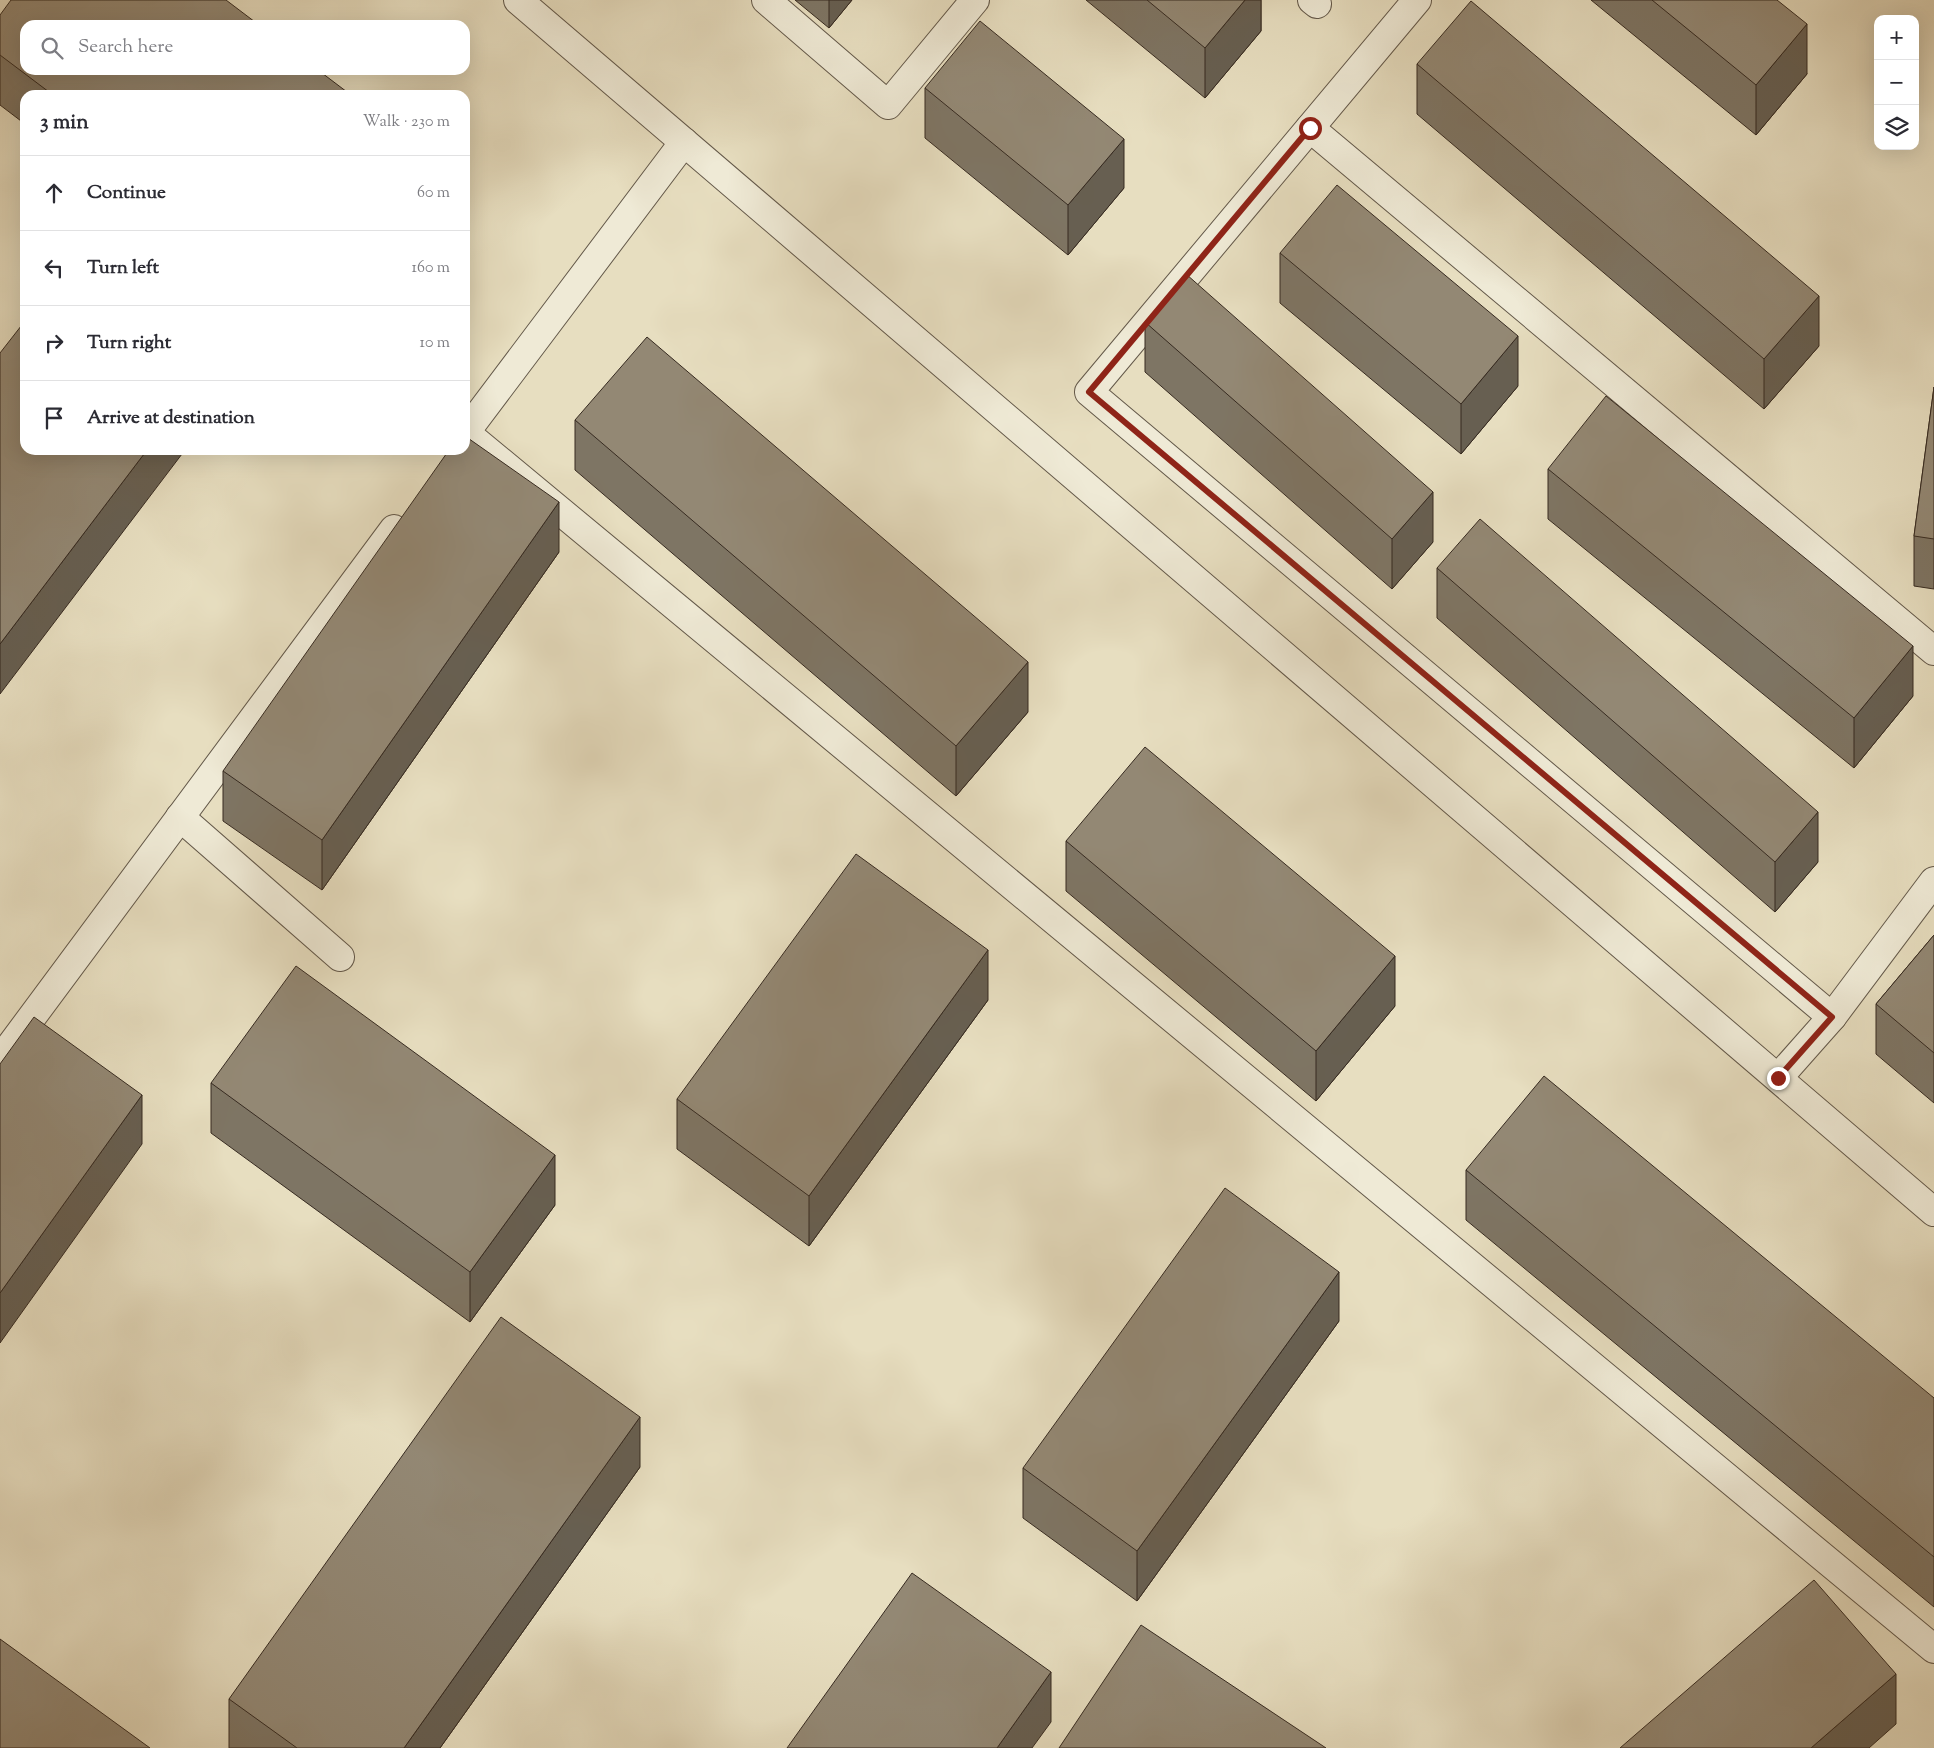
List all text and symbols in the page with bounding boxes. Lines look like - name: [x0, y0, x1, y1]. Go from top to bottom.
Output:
- map controls: [1874, 15, 1919, 150]
- button: +: [1874, 15, 1919, 60]
- search box: [20, 20, 470, 75]
- icon: search: [38, 34, 66, 62]
- text: Search here: [78, 34, 173, 61]
- button: −: [1874, 60, 1919, 105]
- button: layers: [1874, 105, 1919, 150]
- text: 3 min: [40, 108, 89, 138]
- text: Walk · 230 m: [363, 111, 450, 134]
- route start: [1299, 117, 1322, 140]
- icon: ahead: [40, 179, 68, 207]
- text: Continue: [87, 180, 166, 207]
- text: 60 m: [417, 182, 450, 205]
- icon: left: [40, 254, 68, 282]
- text: Turn left: [87, 255, 159, 282]
- text: 160 m: [412, 257, 450, 280]
- icon: right: [40, 329, 68, 357]
- text: Turn right: [87, 330, 171, 357]
- text: 10 m: [420, 332, 450, 355]
- icon: arrive: [40, 404, 68, 432]
- text: Arrive at destination: [87, 405, 255, 432]
- route end: [1767, 1067, 1790, 1090]

